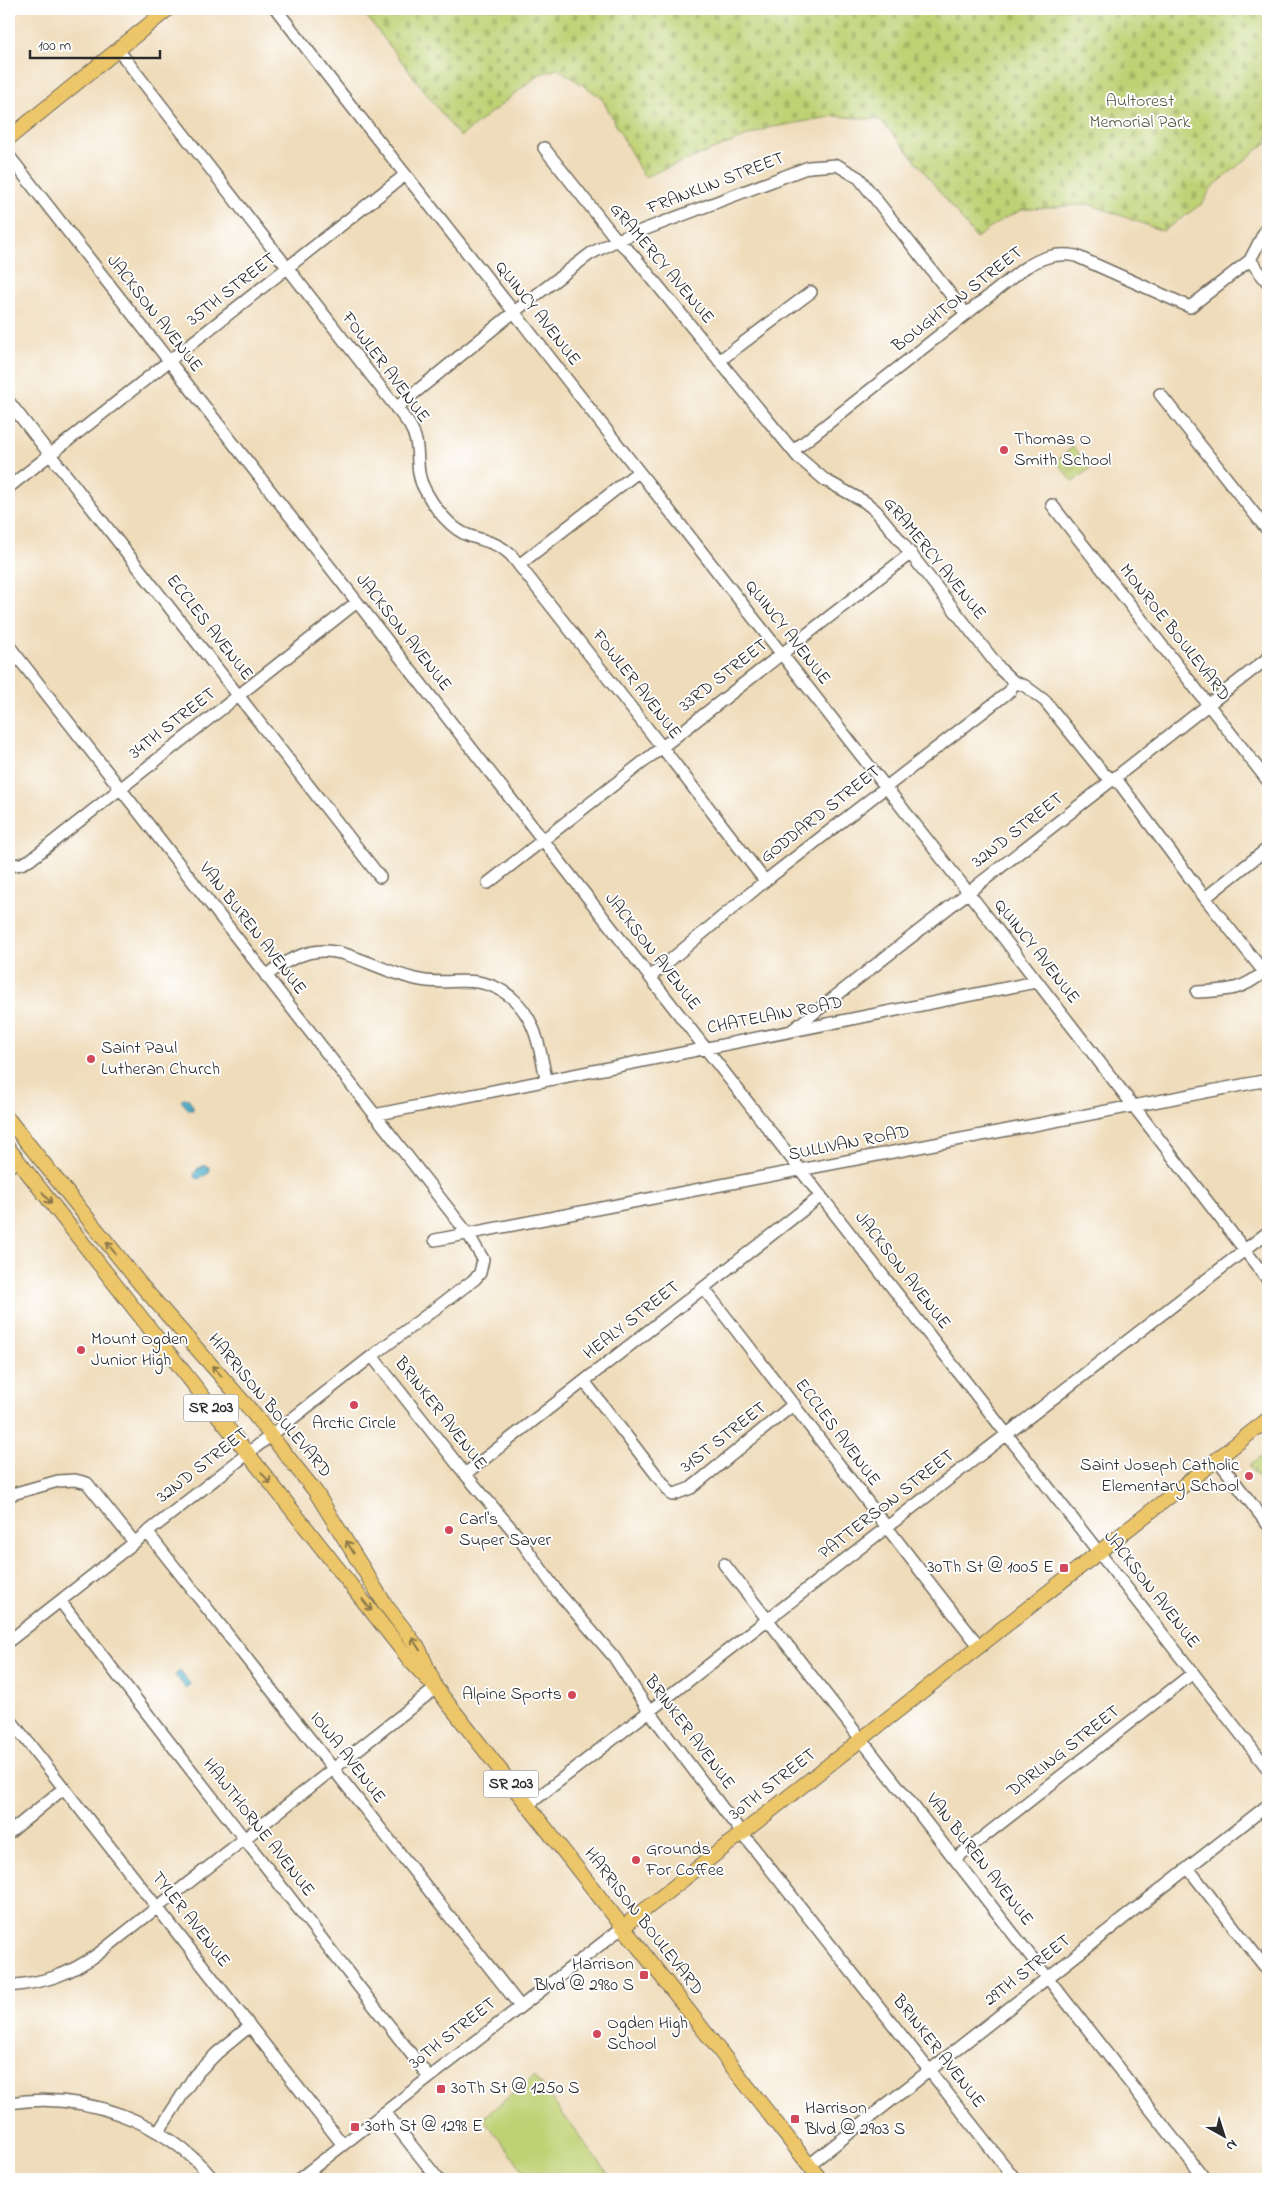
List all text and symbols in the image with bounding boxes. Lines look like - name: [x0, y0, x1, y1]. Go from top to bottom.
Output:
- scale bar: [30, 28, 160, 60]
- text: 100 m: [38, 35, 71, 57]
- park label: Aultorest Memorial Park: [1090, 89, 1191, 136]
- street label: FRANKLIN STREET: [643, 146, 788, 222]
- street label: GRAMERCY AVENUE: [602, 197, 720, 331]
- street label: BOUGHTON STREET: [886, 241, 1029, 360]
- street label: 35TH STREET: [182, 247, 282, 333]
- street label: JACKSON AVENUE: [100, 249, 208, 379]
- street label: QUINCY AVENUE: [488, 256, 586, 372]
- street label: FOWLER AVENUE: [334, 306, 435, 429]
- place label: Thomas O Smith School: [1014, 427, 1111, 474]
- marker: Thomas O Smith School: [998, 444, 1010, 456]
- street label: GRAMERCY AVENUE: [876, 492, 992, 626]
- street label: MONROE BOULEVARD: [1112, 559, 1236, 707]
- street label: JACKSON AVENUE: [349, 568, 457, 698]
- street label: ECCLES AVENUE: [159, 569, 259, 687]
- street label: QUINCY AVENUE: [738, 575, 836, 691]
- street label: FOWLER AVENUE: [584, 624, 687, 745]
- street label: 33RD STREET: [674, 633, 774, 719]
- street label: 34TH STREET: [124, 682, 222, 766]
- street label: GODDARD STREET: [755, 760, 887, 870]
- street label: 32ND STREET: [967, 787, 1069, 875]
- street label: VAN BUREN AVENUE: [191, 856, 312, 1001]
- street label: JACKSON AVENUE: [598, 887, 706, 1017]
- street label: QUINCY AVENUE: [987, 894, 1085, 1010]
- street label: CHATELAIN ROAD: [705, 990, 845, 1042]
- place label: Saint Paul Lutheran Church: [101, 1036, 220, 1083]
- marker: Saint Paul Lutheran Church: [85, 1053, 97, 1065]
- street label: SULLIVAN ROAD: [786, 1120, 912, 1168]
- one-way arrow: [42, 1191, 53, 1204]
- street label: JACKSON AVENUE: [848, 1206, 956, 1336]
- one-way arrow: [106, 1242, 117, 1255]
- street label: HEALY STREET: [578, 1275, 686, 1367]
- place label: Mount Ogden Junior High: [91, 1327, 188, 1375]
- street label: HARRISON BOULEVARD: [201, 1328, 337, 1484]
- marker: Mount Ogden Junior High: [75, 1344, 87, 1356]
- street label: BRINKER AVENUE: [387, 1351, 493, 1476]
- one-way arrow: [211, 1365, 223, 1378]
- street label: ECCLES AVENUE: [788, 1374, 886, 1492]
- road number: SR 203: [184, 1395, 238, 1422]
- street label: 31ST STREET: [675, 1396, 773, 1480]
- marker: Arctic Circle: [348, 1399, 360, 1411]
- place label: Arctic Circle: [312, 1411, 397, 1437]
- street label: 32ND STREET: [152, 1422, 254, 1510]
- street label: PATTERSON STREET: [814, 1444, 960, 1566]
- place label: Saint Joseph Catholic Elementary School: [1080, 1453, 1239, 1500]
- marker: Saint Joseph Catholic Elementary School: [1243, 1470, 1255, 1482]
- one-way arrow: [261, 1471, 272, 1484]
- place label: Carl's Super Saver: [459, 1507, 552, 1554]
- marker: Carl's Super Saver: [443, 1524, 455, 1536]
- street label: JACKSON AVENUE: [1097, 1525, 1205, 1655]
- one-way arrow: [345, 1541, 355, 1555]
- place label: 30Th St @ 1005 E: [927, 1555, 1054, 1581]
- marker: 30Th St @ 1005 E: [1058, 1562, 1070, 1574]
- one-way arrow: [362, 1598, 372, 1612]
- one-way arrow: [410, 1638, 420, 1652]
- street label: BRINKER AVENUE: [637, 1669, 741, 1796]
- place label: Alpine Sports: [462, 1682, 562, 1708]
- marker: Alpine Sports: [566, 1689, 578, 1701]
- street label: DARLING STREET: [1001, 1700, 1126, 1805]
- street label: IOWA AVENUE: [303, 1706, 391, 1810]
- street label: 30TH STREET: [724, 1743, 822, 1827]
- street label: HAWTHORNE AVENUE: [196, 1753, 320, 1903]
- road number: SR 203: [484, 1770, 538, 1798]
- street label: VAN BUREN AVENUE: [918, 1787, 1039, 1932]
- place label: Grounds For Coffee: [645, 1837, 725, 1884]
- street label: HARRISON BOULEVARD: [577, 1843, 709, 2001]
- marker: Grounds For Coffee: [630, 1854, 642, 1866]
- street label: TYLER AVENUE: [144, 1866, 236, 1974]
- street label: 29TH STREET: [979, 1929, 1077, 2013]
- place label: Harrison Blvd @ 2980 S: [533, 1952, 634, 1999]
- marker: Harrison Blvd @ 2980 S: [638, 1969, 650, 1981]
- street label: BRINKER AVENUE: [885, 1989, 991, 2114]
- street label: 30TH STREET: [404, 1992, 502, 2076]
- place label: Ogden High School: [607, 2011, 688, 2058]
- marker: Ogden High School: [591, 2028, 603, 2040]
- place label: 30Th St @ 1250 S: [451, 2076, 580, 2102]
- marker: 30Th St @ 1250 S: [435, 2083, 447, 2095]
- place label: Harrison Blvd @ 2903 S: [804, 2096, 905, 2143]
- north arrow: [1200, 2110, 1250, 2160]
- marker: Harrison Blvd @ 2903 S: [789, 2113, 801, 2125]
- place label: 30th St @ 1298 E: [365, 2114, 483, 2140]
- marker: 30th St @ 1298 E: [349, 2121, 361, 2133]
- text: N: [1221, 2134, 1242, 2156]

